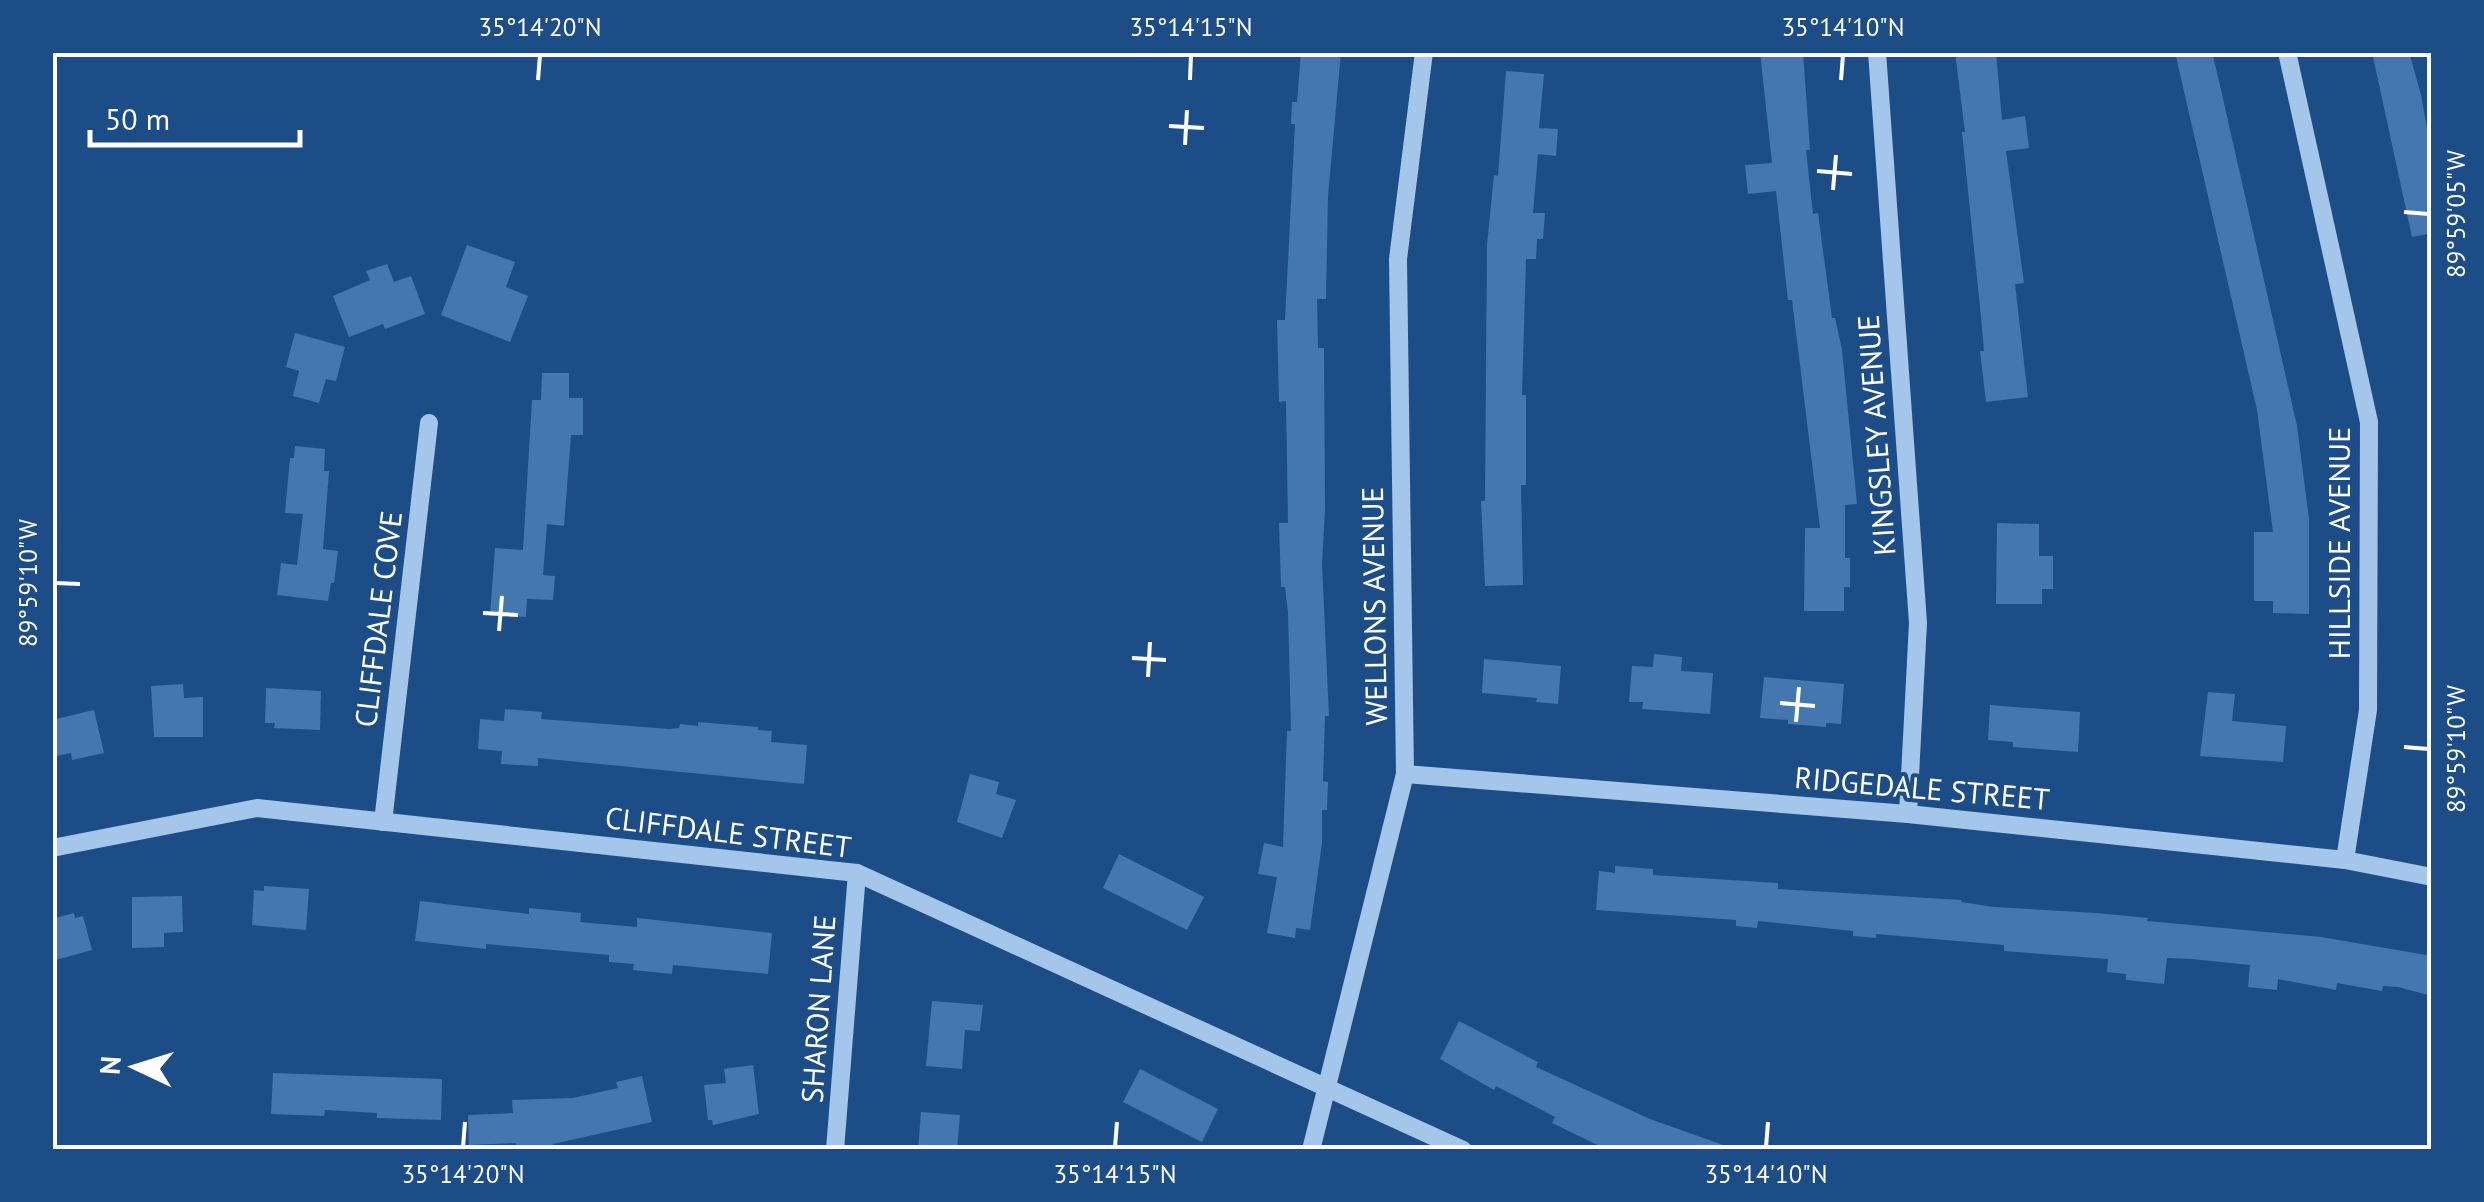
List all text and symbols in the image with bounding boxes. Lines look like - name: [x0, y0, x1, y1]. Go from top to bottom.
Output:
- text: 35°14'20"N: [478, 11, 602, 43]
- text: 35°14'15"N: [1129, 11, 1253, 43]
- text: 35°14'10"N: [1781, 11, 1905, 43]
- scale bar: [90, 85, 300, 147]
- text: 50 m: [105, 99, 170, 138]
- text: 89°59'05"W: [2440, 150, 2472, 278]
- street label: KINGSLEY AVENUE: [1848, 313, 1903, 557]
- street label: HILLSIDE AVENUE: [2319, 427, 2358, 659]
- street label: WELLONS AVENUE: [1352, 486, 1395, 726]
- street label: CLIFFDALE COVE: [345, 508, 410, 729]
- text: 89°59'10"W: [12, 519, 44, 647]
- text: 89°59'10"W: [2440, 685, 2472, 813]
- street label: RIDGEDALE STREET: [1793, 757, 2052, 818]
- street label: CLIFFDALE STREET: [603, 797, 854, 866]
- street label: SHARON LANE: [791, 914, 844, 1104]
- north arrow: [85, 1017, 185, 1117]
- text: N: [90, 1055, 129, 1076]
- text: 35°14'20"N: [401, 1158, 525, 1190]
- text: 35°14'15"N: [1053, 1158, 1177, 1190]
- text: 35°14'10"N: [1704, 1158, 1828, 1190]

